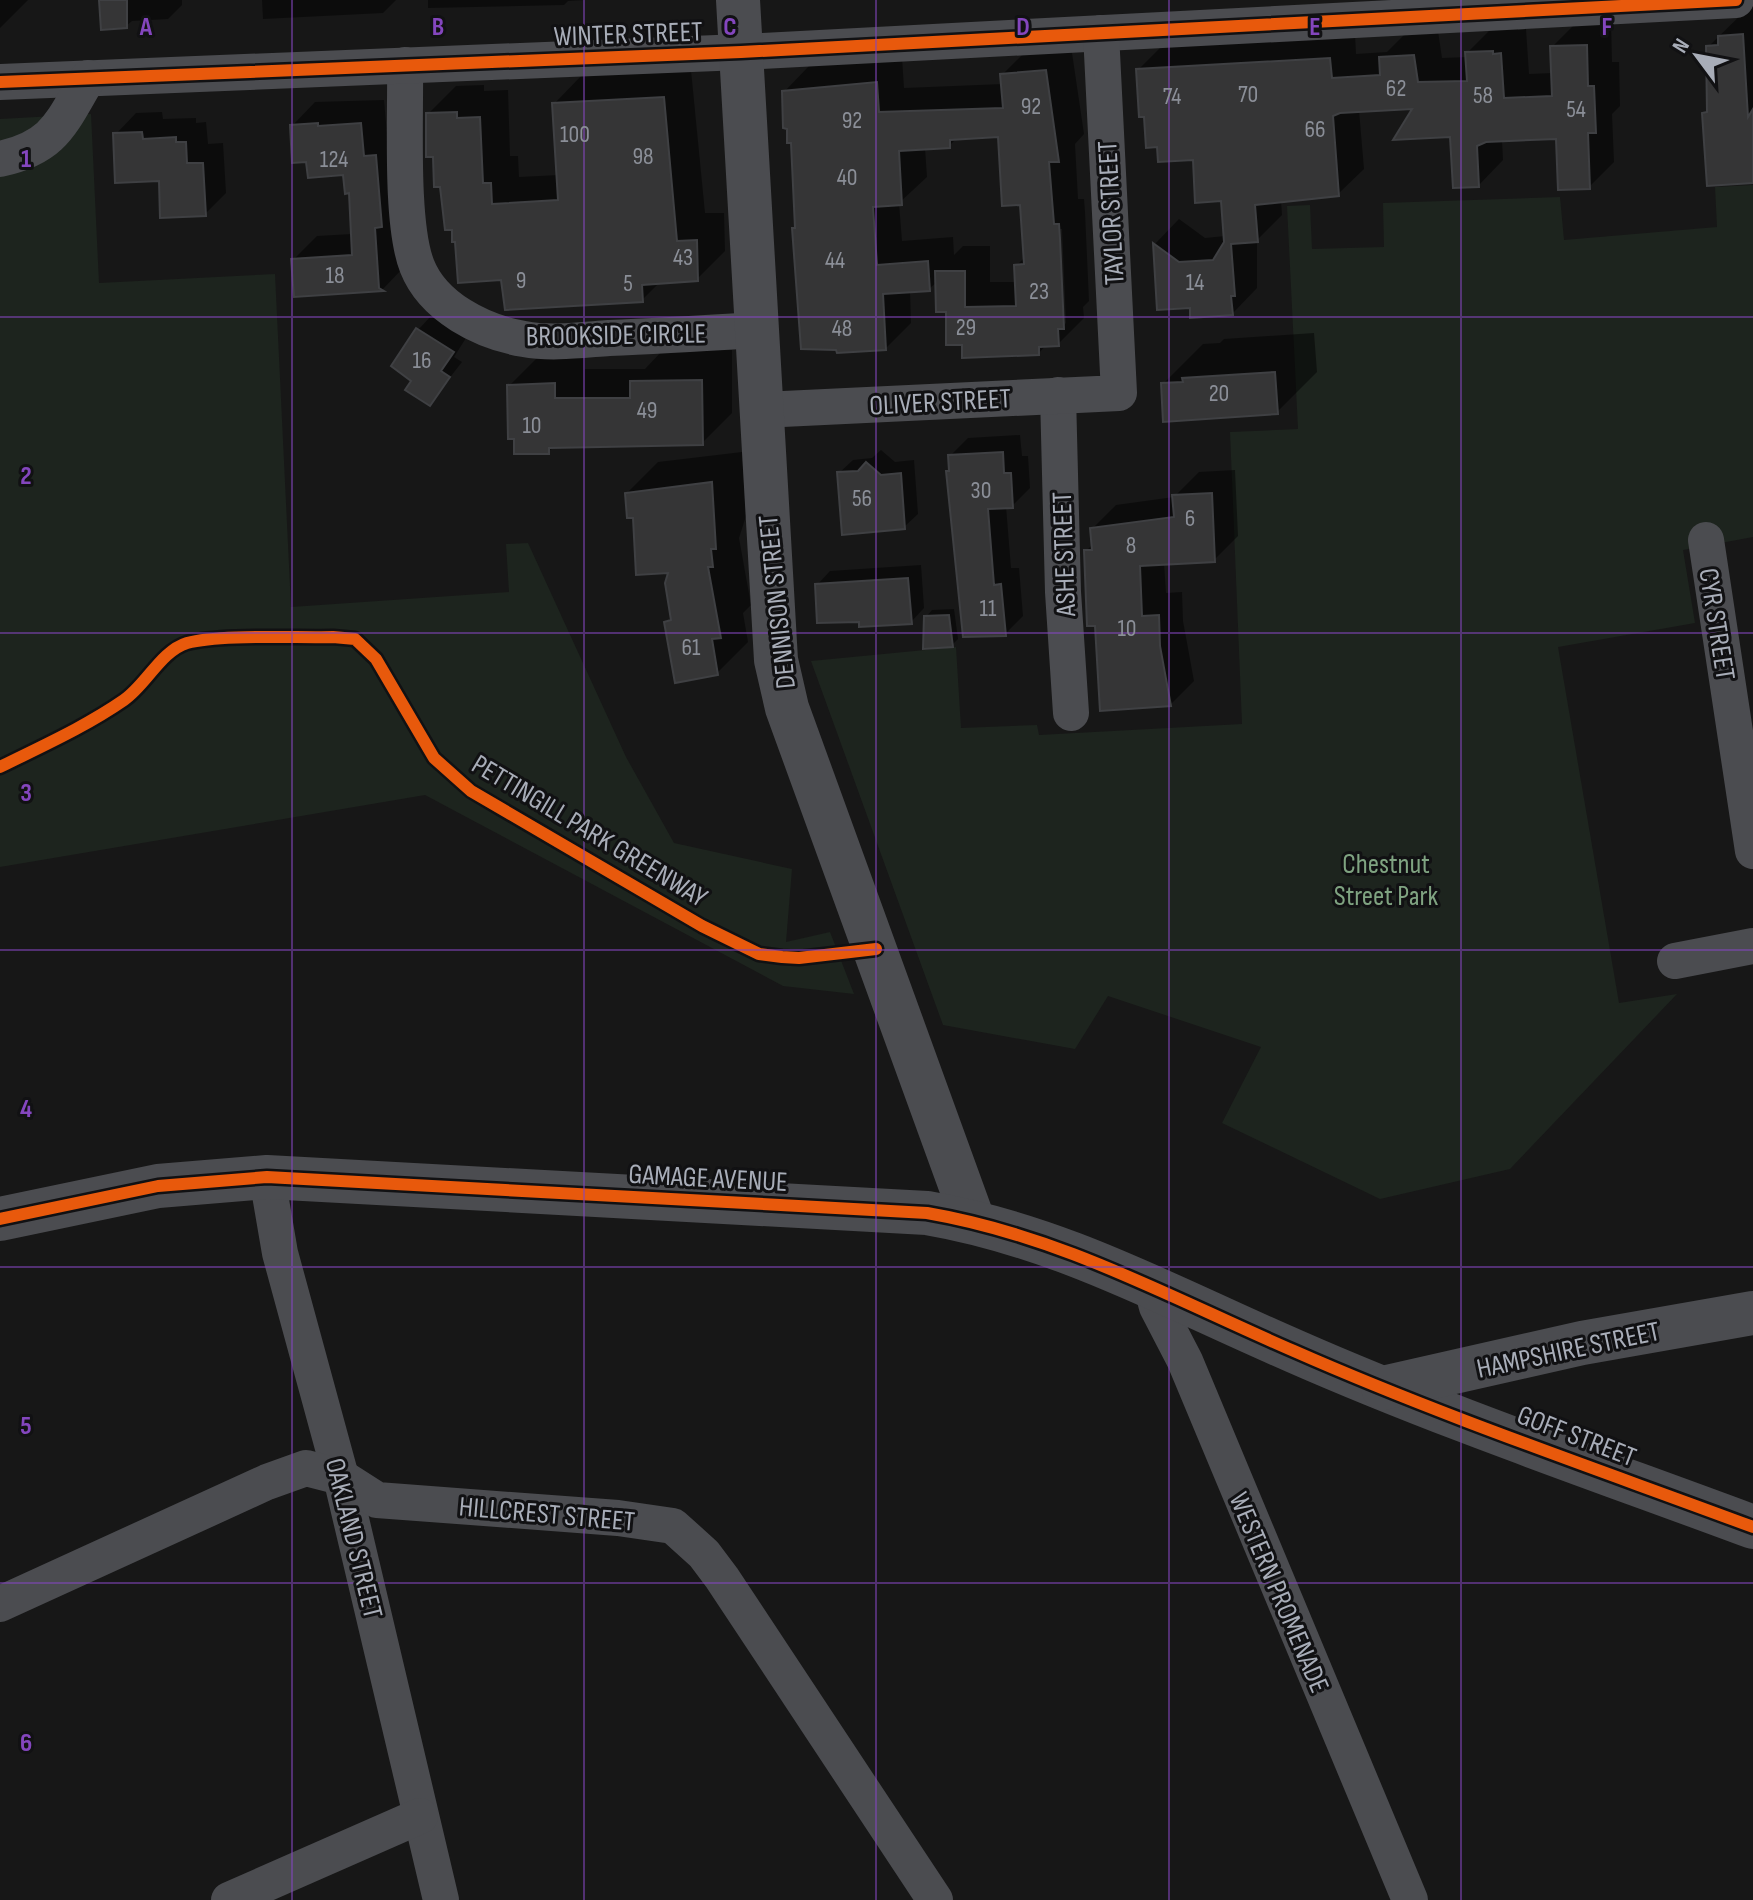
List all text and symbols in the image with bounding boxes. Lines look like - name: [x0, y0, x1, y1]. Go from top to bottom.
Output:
- text: A: [139, 12, 153, 43]
- text: B: [432, 12, 444, 43]
- text: C: [723, 12, 737, 43]
- text: D: [1016, 12, 1030, 43]
- text: E: [1309, 12, 1321, 43]
- text: F: [1602, 12, 1613, 43]
- street label: WINTER STREET: [553, 15, 703, 54]
- north arrow: [1657, 16, 1737, 96]
- text: N: [1667, 34, 1696, 58]
- house number: 62: [1386, 74, 1406, 103]
- house number: 70: [1238, 80, 1258, 109]
- house number: 58: [1473, 81, 1493, 110]
- house number: 74: [1163, 82, 1181, 111]
- house number: 92: [1021, 92, 1041, 121]
- house number: 54: [1566, 95, 1586, 124]
- house number: 92: [842, 106, 862, 135]
- house number: 66: [1304, 115, 1326, 144]
- house number: 100: [560, 120, 590, 149]
- street label: TAYLOR STREET: [1091, 140, 1132, 286]
- house number: 98: [632, 142, 654, 171]
- text: 1: [21, 144, 31, 175]
- house number: 124: [320, 145, 348, 174]
- house number: 40: [837, 163, 857, 192]
- house number: 43: [673, 243, 693, 272]
- house number: 44: [825, 246, 845, 275]
- house number: 18: [326, 261, 344, 290]
- house number: 9: [516, 266, 526, 295]
- house number: 14: [1186, 268, 1204, 297]
- house number: 5: [623, 269, 633, 298]
- house number: 23: [1029, 277, 1049, 306]
- house number: 29: [956, 313, 976, 342]
- house number: 48: [832, 314, 852, 343]
- street label: BROOKSIDE CIRCLE: [526, 317, 706, 354]
- house number: 16: [413, 346, 431, 375]
- house number: 20: [1209, 379, 1229, 408]
- street label: OLIVER STREET: [868, 382, 1012, 423]
- house number: 49: [637, 396, 657, 425]
- house number: 10: [522, 411, 542, 440]
- text: 2: [20, 461, 32, 492]
- house number: 30: [971, 476, 991, 505]
- house number: 56: [852, 484, 872, 513]
- street label: ASHE STREET: [1046, 491, 1083, 618]
- house number: 6: [1185, 504, 1195, 533]
- street label: DENNISON STREET: [752, 513, 803, 690]
- house number: 8: [1126, 531, 1136, 560]
- street label: CYR STREET: [1691, 566, 1742, 683]
- house number: 11: [980, 594, 997, 623]
- house number: 10: [1117, 614, 1137, 643]
- house number: 61: [682, 633, 701, 662]
- street label: PETTINGILL PARK GREENWAY: [466, 748, 713, 915]
- text: 3: [20, 778, 32, 809]
- park label: Chestnut Street Park: [1334, 848, 1439, 913]
- text: 4: [20, 1094, 32, 1125]
- street label: GAMAGE AVENUE: [627, 1158, 788, 1199]
- street label: HAMPSHIRE STREET: [1474, 1315, 1663, 1386]
- street label: GOFF STREET: [1512, 1399, 1641, 1474]
- text: 5: [20, 1411, 32, 1442]
- street label: OAKLAND STREET: [318, 1455, 389, 1622]
- street label: WESTERN PROMENADE: [1222, 1488, 1336, 1698]
- street label: HILLCREST STREET: [458, 1490, 636, 1539]
- text: 6: [20, 1728, 32, 1759]

